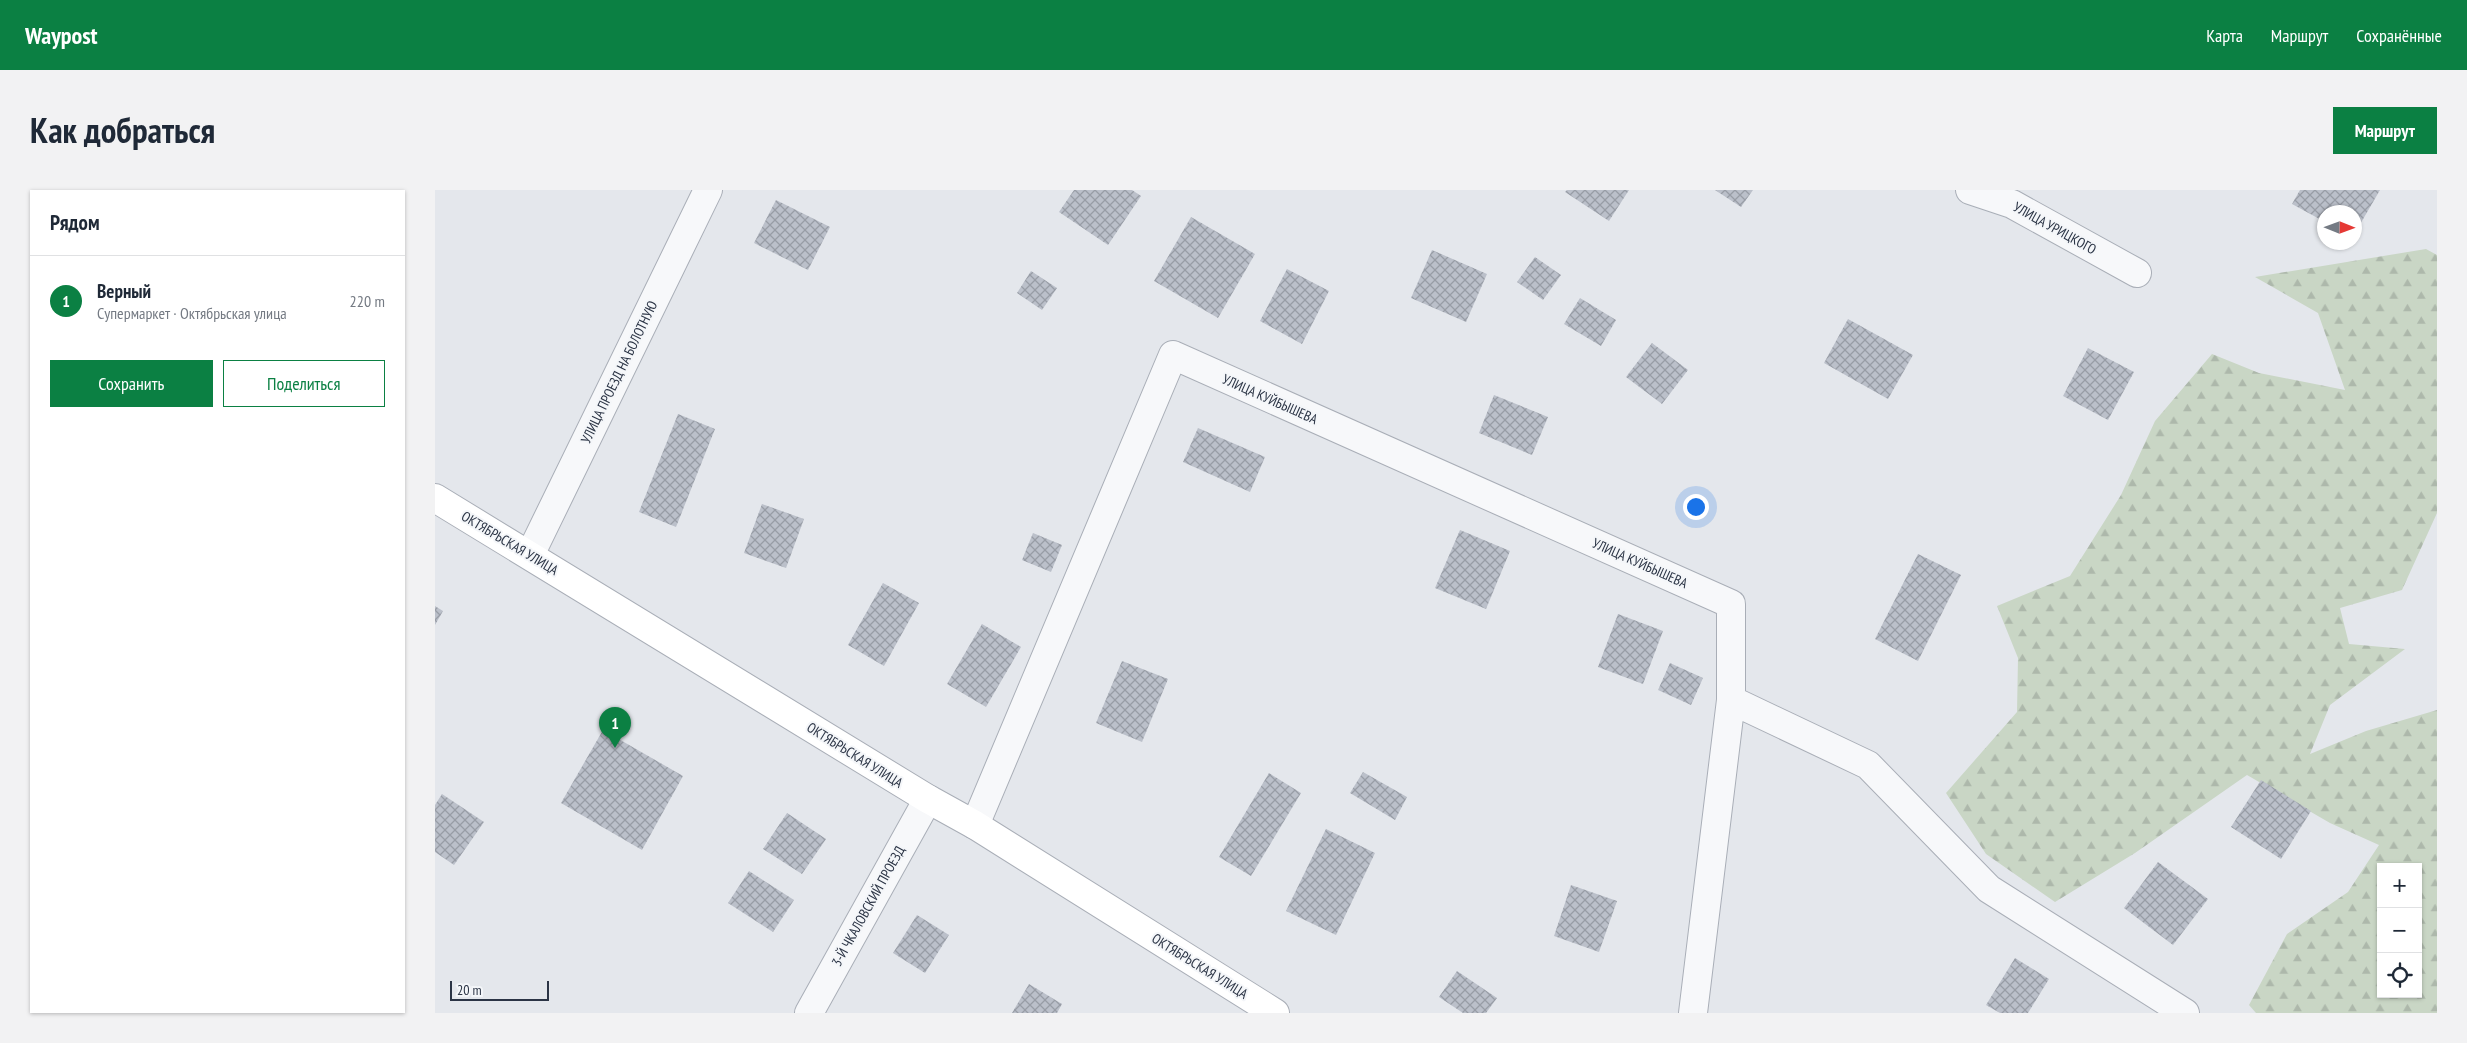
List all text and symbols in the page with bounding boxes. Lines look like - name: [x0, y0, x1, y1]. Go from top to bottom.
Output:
- text: Waypost: [25, 20, 98, 51]
- text: Карта: [2206, 24, 2243, 47]
- text: Маршрут: [2271, 24, 2328, 47]
- text: Сохранённые: [2356, 24, 2442, 47]
- text: Как добраться: [30, 107, 215, 153]
- button: Маршрут: [2333, 107, 2437, 154]
- street label: УЛИЦА УРИЦКОГО: [2010, 198, 2100, 258]
- north arrow: [2317, 205, 2362, 250]
- text: Рядом: [50, 209, 100, 236]
- text: Верный: [97, 279, 151, 303]
- text: 1: [62, 291, 70, 311]
- text: 220 m: [350, 291, 385, 311]
- street label: УЛИЦА ПРОЕЗД НА БОЛОТНУЮ: [577, 298, 661, 446]
- text: Супермаркет · Октябрьская улица: [97, 303, 287, 323]
- button: Сохранить: [50, 360, 213, 407]
- button: Поделиться: [223, 360, 385, 407]
- street label: УЛИЦА КУЙБЫШЕВА: [1220, 370, 1321, 428]
- your location: [1683, 494, 1709, 520]
- street label: ОКТЯБРЬСКАЯ УЛИЦА: [458, 507, 562, 579]
- street label: УЛИЦА КУЙБЫШЕВА: [1590, 534, 1691, 592]
- pin: 1: [599, 707, 631, 748]
- street label: ОКТЯБРЬСКАЯ УЛИЦА: [804, 718, 907, 792]
- street label: 3-Й ЧКАЛОВСКИЙ ПРОЕЗД: [827, 842, 909, 969]
- map controls: [2377, 863, 2422, 998]
- button: +: [2377, 863, 2422, 908]
- button: −: [2377, 908, 2422, 953]
- street label: ОКТЯБРЬСКАЯ УЛИЦА: [1149, 929, 1252, 1003]
- button: locate: [2377, 953, 2422, 998]
- scale bar: [450, 978, 549, 1001]
- text: 20 m: [457, 981, 482, 999]

